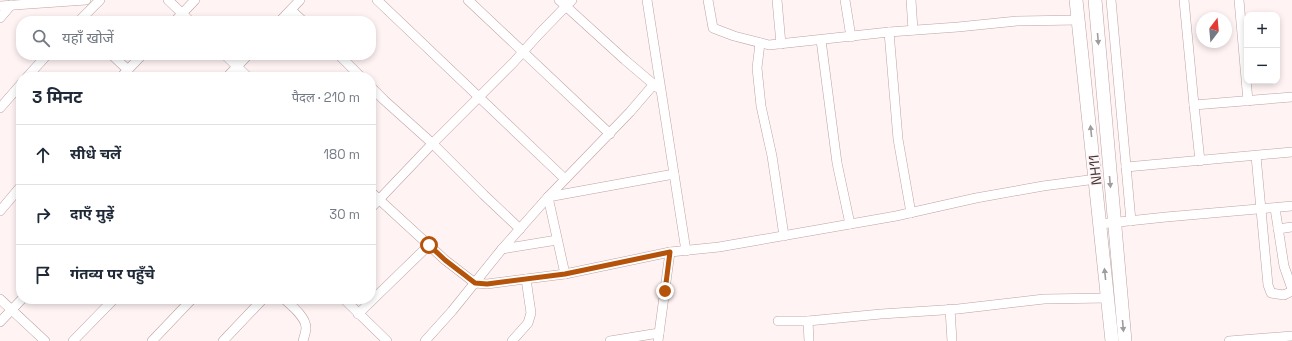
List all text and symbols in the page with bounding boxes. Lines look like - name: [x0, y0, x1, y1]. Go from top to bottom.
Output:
- north arrow: [1196, 12, 1232, 48]
- map controls: [1244, 12, 1280, 84]
- button: +: [1244, 12, 1280, 48]
- search box: [16, 16, 376, 60]
- icon: search: [30, 27, 52, 49]
- text: यहाँ खोजें: [62, 28, 114, 47]
- one-way arrow: [1095, 33, 1101, 45]
- button: −: [1244, 48, 1280, 84]
- text: 3 मिनट: [32, 86, 82, 108]
- text: पैदल · 210 m: [292, 89, 360, 106]
- one-way arrow: [1087, 125, 1094, 137]
- icon: ahead: [32, 144, 54, 166]
- text: सीधे चलें: [70, 144, 121, 163]
- text: 180 m: [324, 146, 360, 163]
- street label: NH11: [1084, 154, 1106, 186]
- one-way arrow: [1107, 176, 1114, 188]
- icon: right: [32, 204, 54, 226]
- text: दाएँ मुड़ें: [70, 204, 114, 223]
- text: 30 m: [329, 206, 360, 223]
- route start: [420, 236, 438, 254]
- icon: arrive: [32, 264, 54, 286]
- text: गंतव्य पर पहुँचे: [70, 264, 155, 283]
- one-way arrow: [1102, 268, 1108, 280]
- route end: [656, 282, 674, 300]
- one-way arrow: [1120, 320, 1127, 332]

